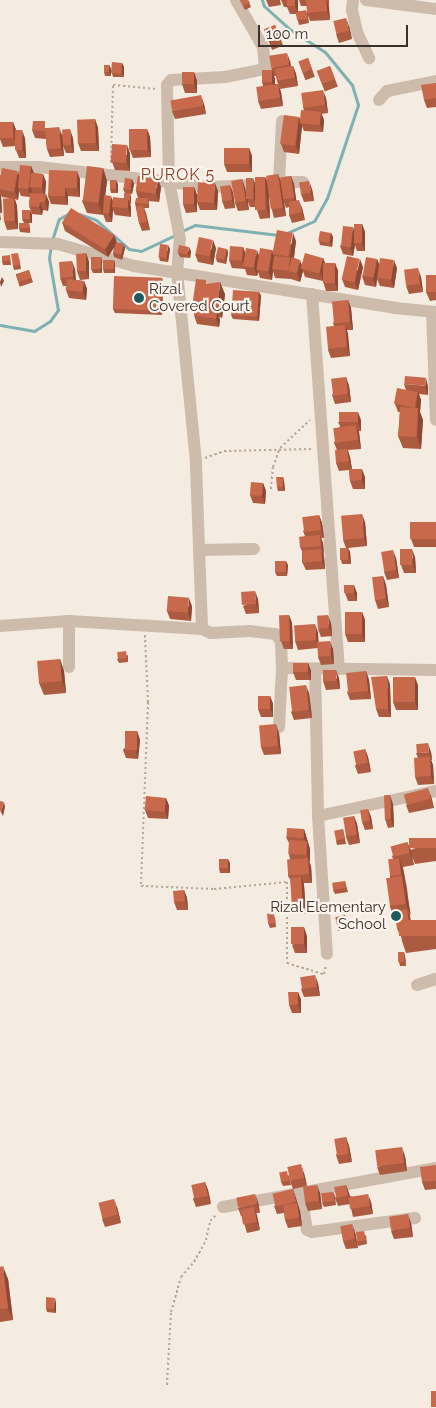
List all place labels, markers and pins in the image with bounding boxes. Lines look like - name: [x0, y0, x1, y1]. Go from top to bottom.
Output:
- place label: Rizal Covered Court: [149, 280, 250, 315]
- marker: Rizal Covered Court: [133, 292, 145, 304]
- place label: Rizal Elementary School: [270, 898, 386, 933]
- marker: Rizal Elementary School: [390, 910, 402, 922]

